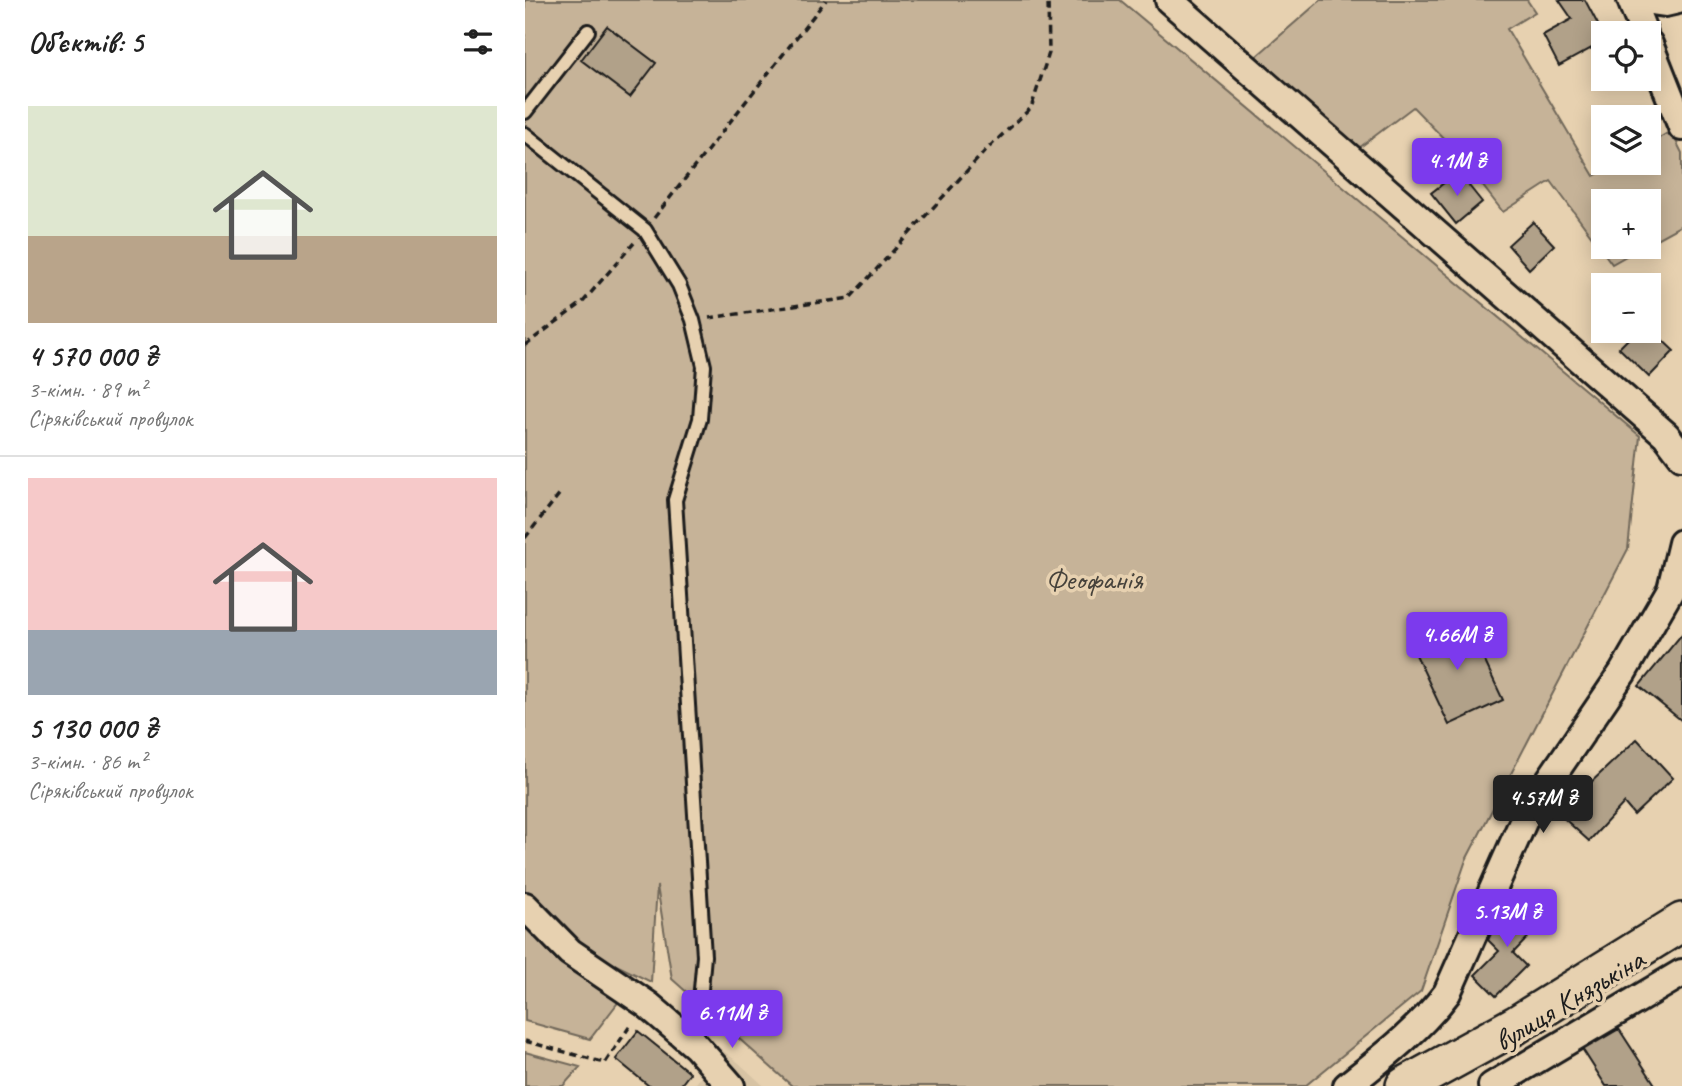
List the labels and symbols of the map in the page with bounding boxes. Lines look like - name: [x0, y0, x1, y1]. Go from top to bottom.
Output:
- pin: 4.1M ₴: [1400, 138, 1514, 198]
- park label: Феофанія: [1045, 560, 1144, 598]
- pin: 4.66M ₴: [1392, 612, 1522, 672]
- pin: 4.57M ₴: [1478, 776, 1608, 835]
- pin: 5.13M ₴: [1442, 890, 1572, 949]
- street label: вулиця Князькіна: [1487, 939, 1653, 1060]
- pin: 6.11M ₴: [667, 990, 797, 1050]

